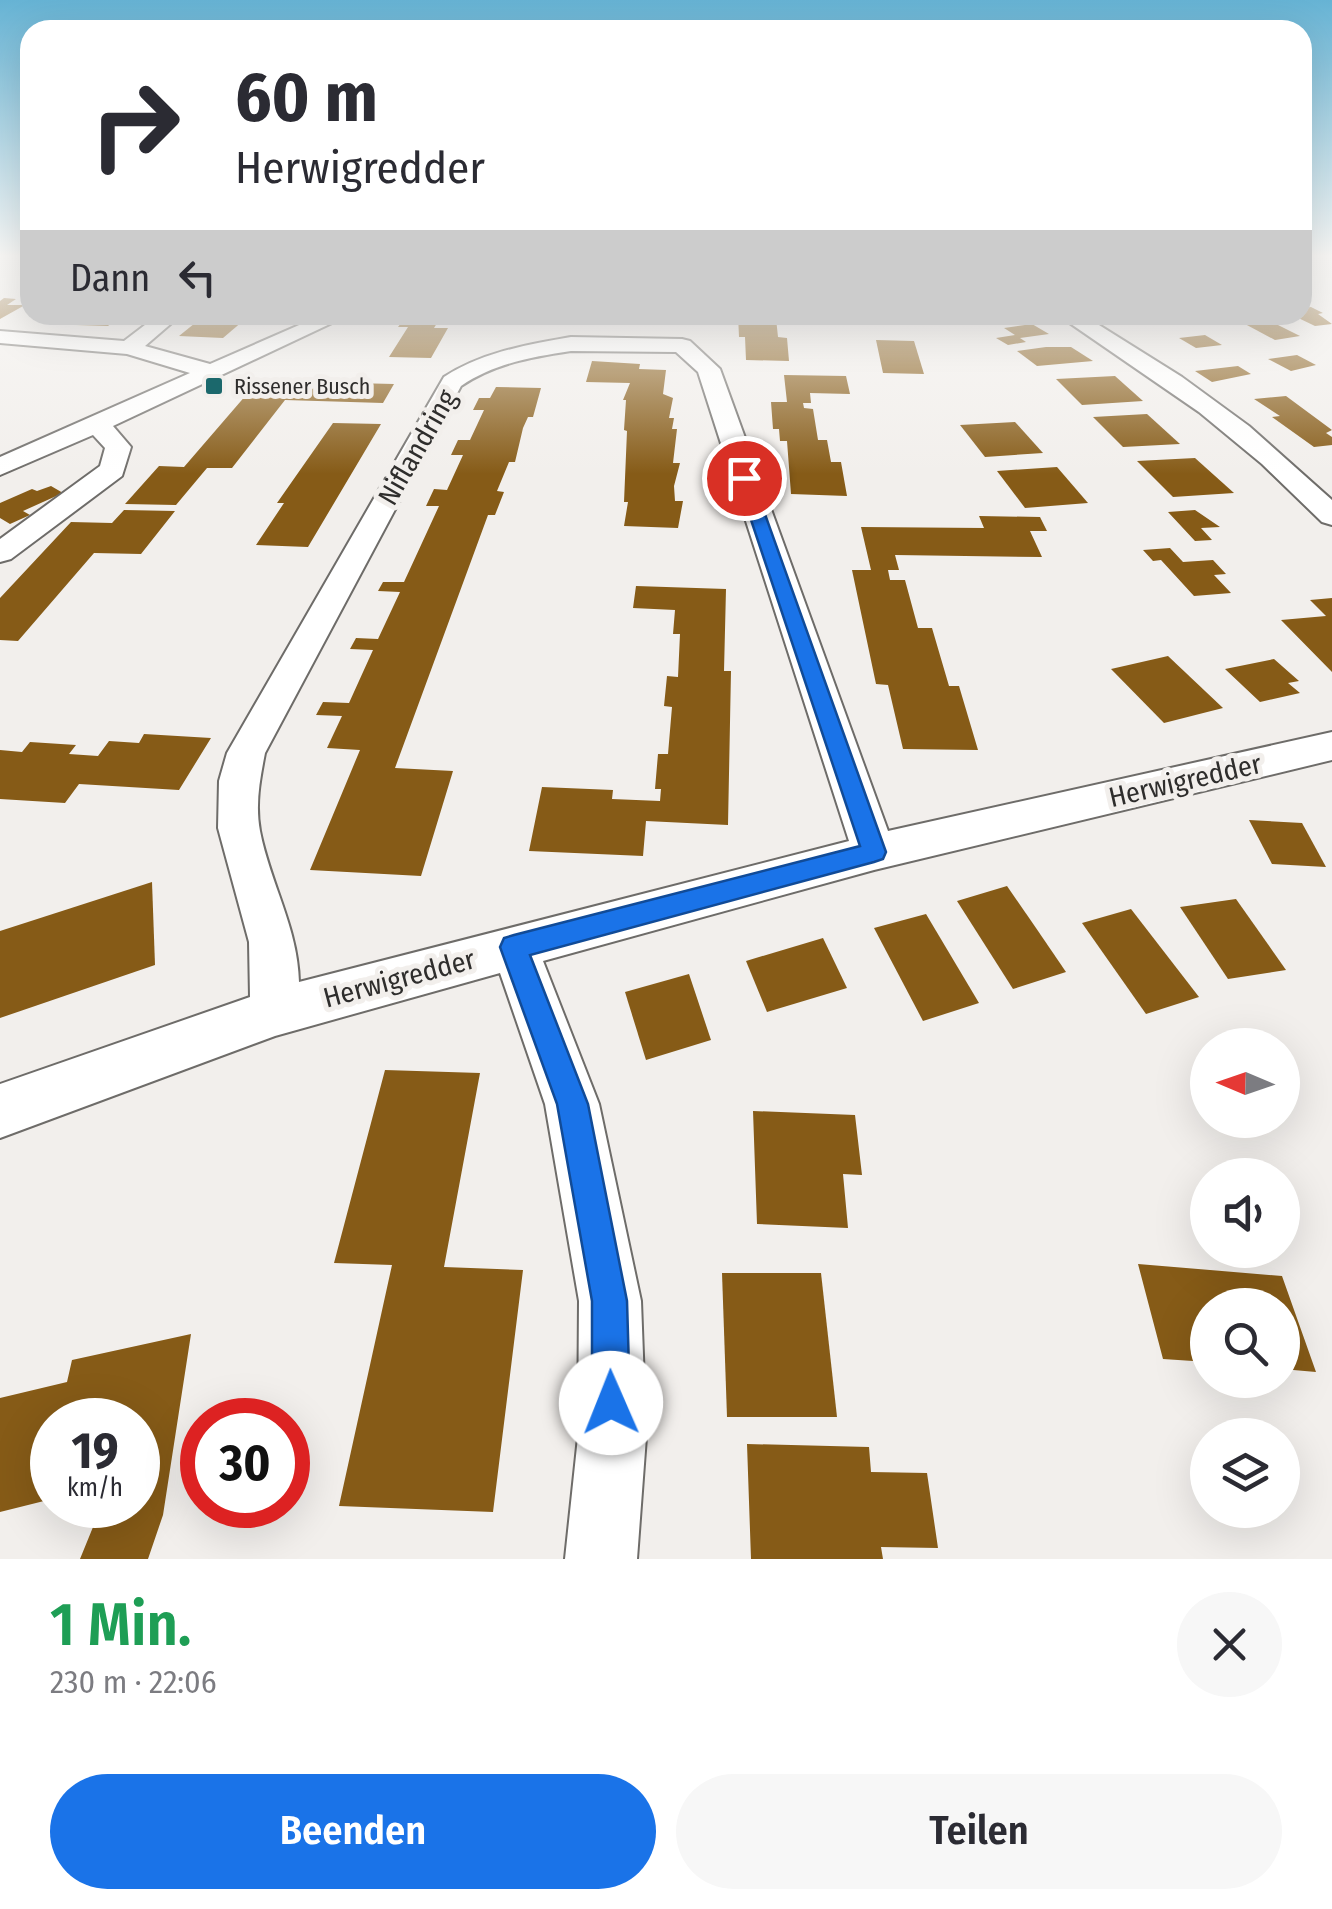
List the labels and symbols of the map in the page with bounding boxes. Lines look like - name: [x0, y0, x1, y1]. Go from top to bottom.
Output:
- place label: Rissener Busch: [234, 373, 370, 400]
- marker: Rissener Busch: [203, 375, 225, 397]
- street label: Niflandring: [371, 383, 464, 511]
- pin: [702, 436, 787, 521]
- street label: Herwigredder: [1106, 747, 1265, 814]
- street label: Herwigredder: [320, 942, 479, 1015]
- north arrow: [1190, 1028, 1300, 1138]
- position arrow: [559, 1351, 663, 1455]
- speed limit sign: 30: [180, 1398, 310, 1528]

